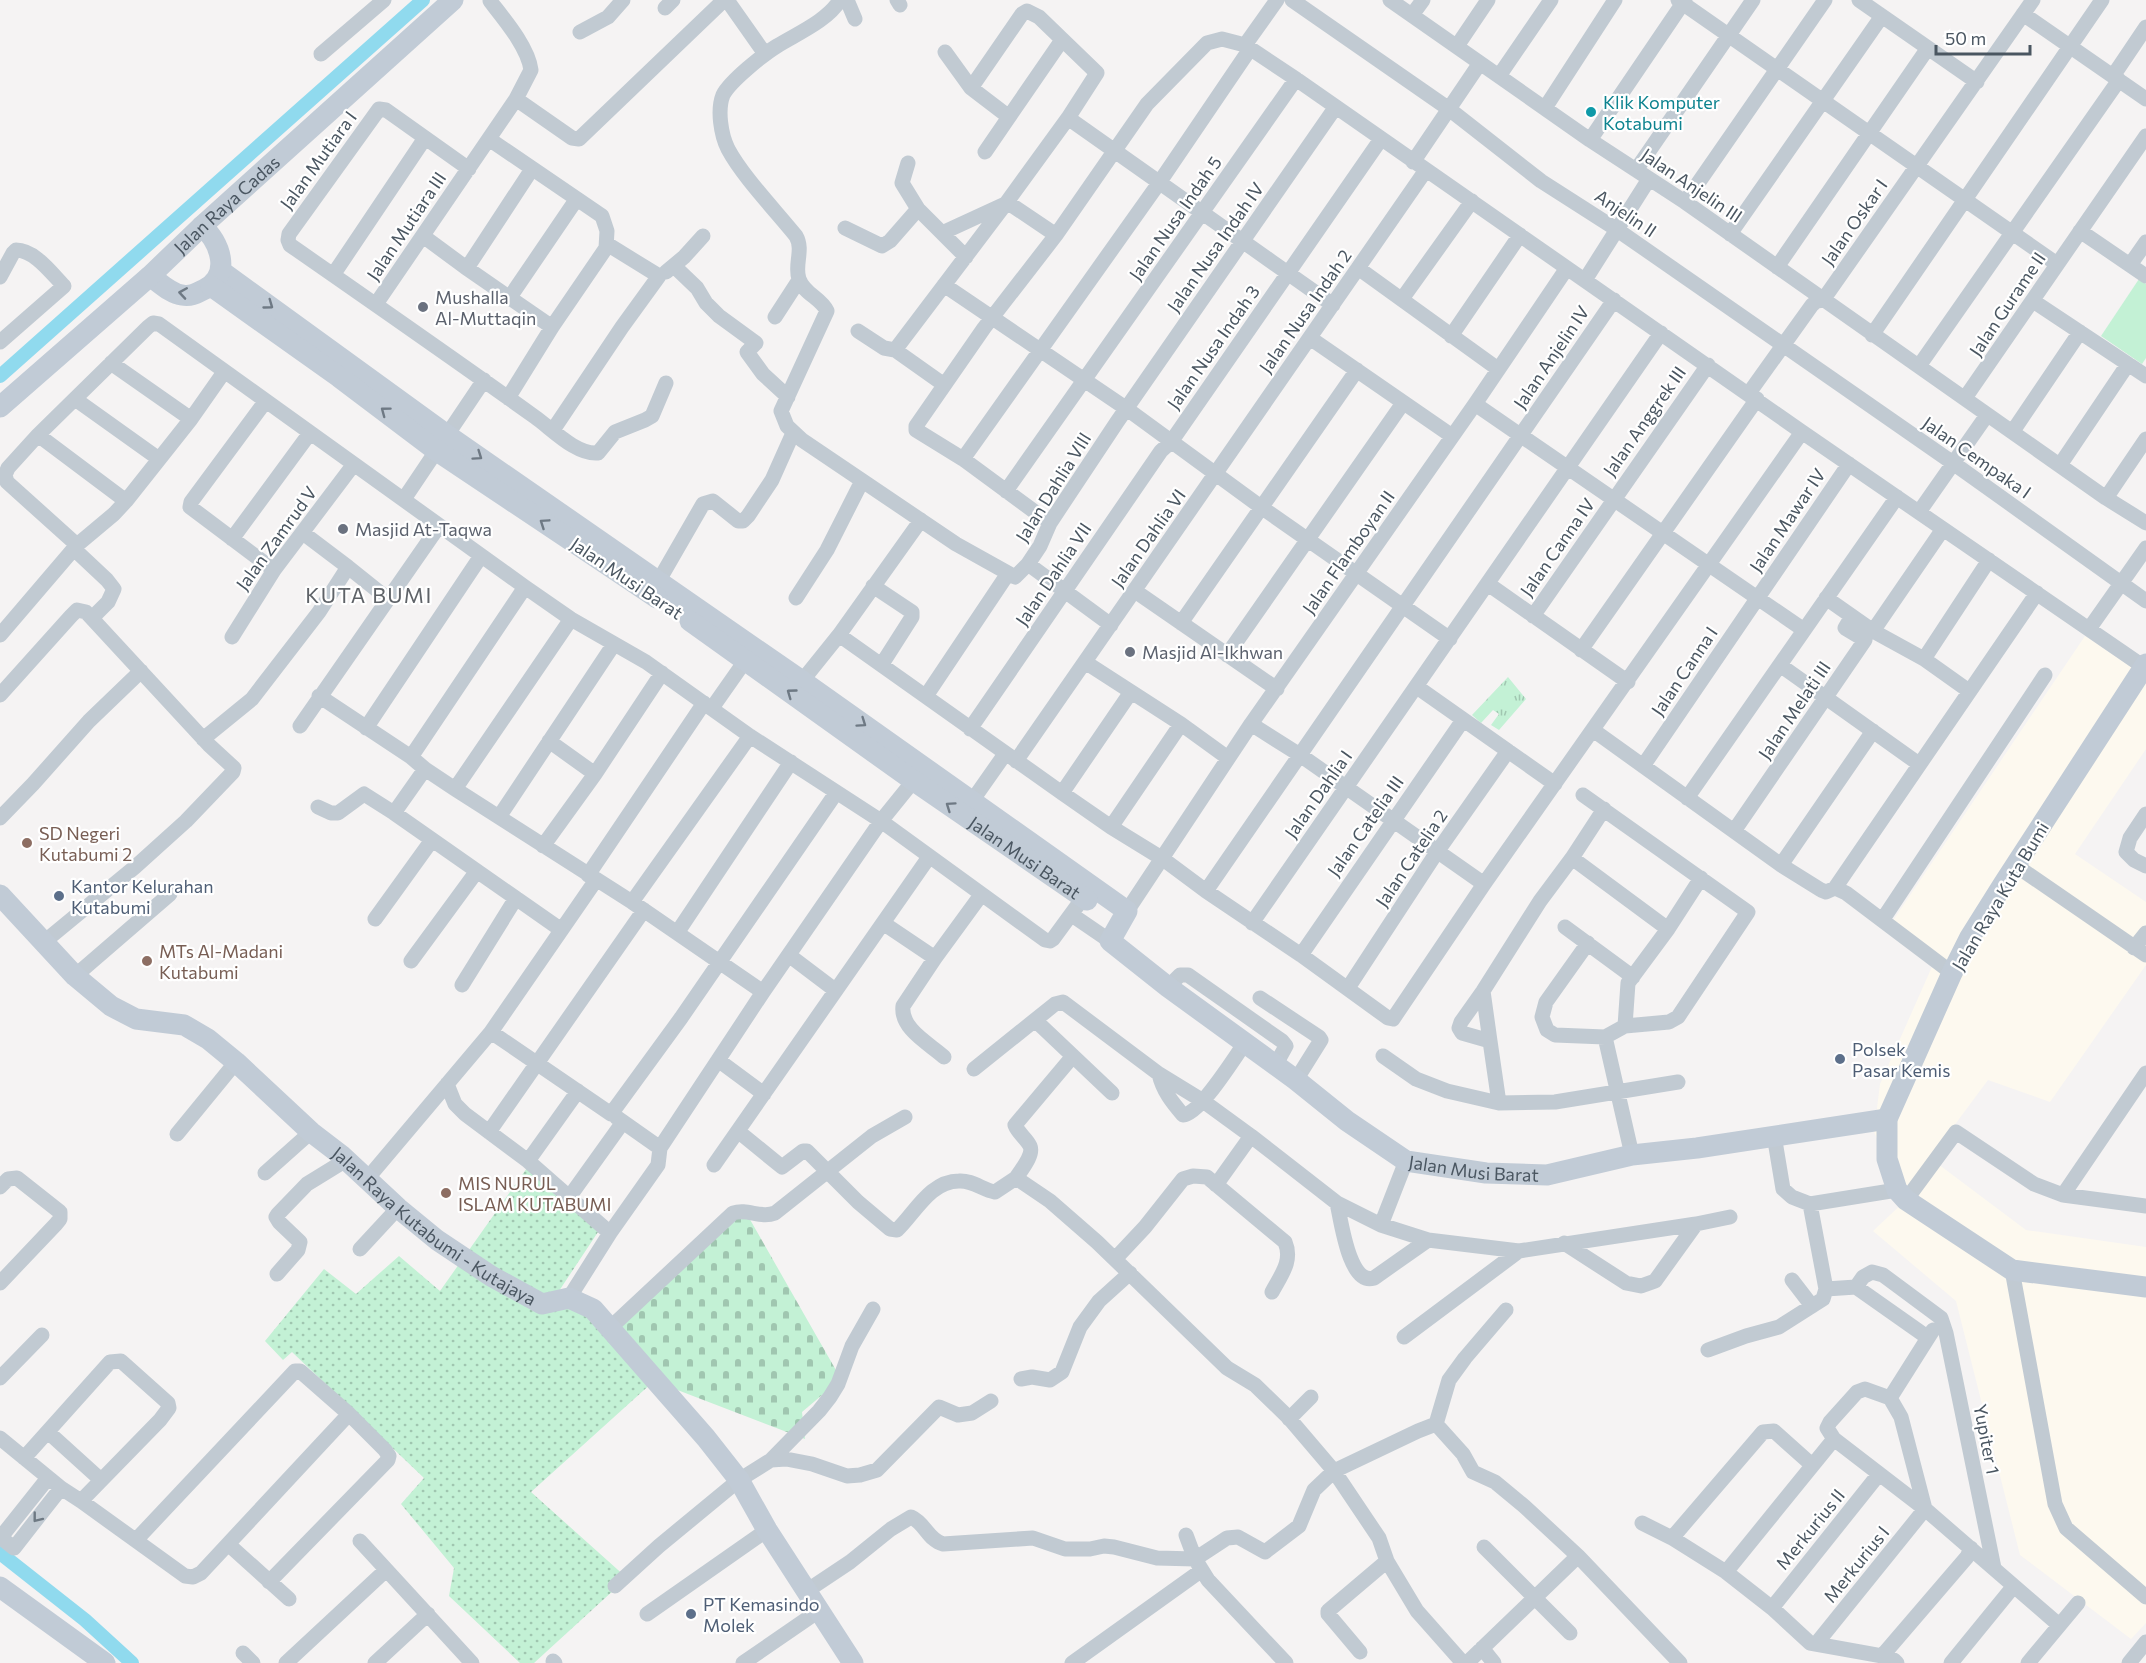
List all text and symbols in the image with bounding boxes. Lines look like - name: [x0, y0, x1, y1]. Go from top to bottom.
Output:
- scale bar: [1936, 18, 2030, 56]
- text: 50 m: [1945, 27, 1986, 49]
- place label: Klik Komputer Kotabumi: [1603, 91, 1720, 134]
- marker: Klik Komputer Kotabumi: [1584, 105, 1598, 119]
- street label: Jalan Mutiara I: [275, 107, 361, 213]
- street label: Jalan Anjelin III: [1637, 143, 1747, 227]
- street label: Jalan Raya Cadas: [169, 151, 284, 258]
- street label: Jalan Nusa Indah 5: [1124, 152, 1226, 284]
- street label: Jalan Mutiara III: [362, 168, 450, 284]
- street label: Jalan Oskar I: [1816, 175, 1892, 269]
- street label: Jalan Nusa Indah IV: [1162, 178, 1268, 316]
- street label: Anjelin II: [1591, 184, 1661, 242]
- street label: Jalan Nusa Indah 2: [1254, 245, 1356, 377]
- street label: Jalan Gurame II: [1964, 248, 2050, 360]
- street label: Jalan Nusa Indah 3: [1162, 281, 1264, 413]
- place label: Mushalla Al-Muttaqin: [435, 286, 536, 329]
- one-way arrow: [178, 288, 187, 300]
- one-way arrow: [262, 298, 273, 309]
- marker: Mushalla Al-Muttaqin: [416, 300, 430, 314]
- street label: Jalan Anjelin IV: [1508, 301, 1594, 413]
- street label: Jalan Anggrek III: [1598, 362, 1690, 480]
- one-way arrow: [380, 407, 391, 418]
- street label: Jalan Cempaka I: [1918, 411, 2036, 503]
- street label: Jalan Dahlia VIII: [1011, 428, 1095, 546]
- one-way arrow: [471, 449, 482, 460]
- street label: Jalan Mawar IV: [1744, 464, 1830, 576]
- street label: Jalan Zamrud V: [231, 482, 321, 594]
- street label: Jalan Dahlia VI: [1106, 485, 1190, 591]
- street label: Jalan Flamboyan II: [1297, 486, 1399, 618]
- street label: Jalan Canna IV: [1515, 494, 1599, 600]
- place label: Masjid At-Taqwa: [355, 518, 492, 540]
- street label: Jalan Dahlia VII: [1010, 518, 1096, 630]
- one-way arrow: [540, 519, 551, 530]
- marker: Masjid At-Taqwa: [336, 522, 350, 536]
- street label: Jalan Musi Barat: [567, 532, 687, 624]
- district label: KUTA BUMI: [305, 582, 433, 607]
- street label: Jalan Canna I: [1646, 622, 1722, 720]
- place label: Masjid Al-Ikhwan: [1142, 641, 1283, 663]
- marker: Masjid Al-Ikhwan: [1123, 645, 1137, 659]
- street label: Jalan Melati III: [1753, 657, 1835, 763]
- one-way arrow: [787, 689, 798, 700]
- one-way arrow: [856, 716, 867, 727]
- street label: Jalan Dahlia I: [1280, 746, 1356, 842]
- street label: Jalan Catelia III: [1322, 771, 1408, 881]
- one-way arrow: [946, 802, 957, 813]
- street label: Jalan Catelia 2: [1370, 805, 1452, 911]
- street label: Jalan Musi Barat: [965, 811, 1085, 904]
- street label: Jalan Raya Kuta Bumi: [1947, 818, 2053, 974]
- place label: SD Negeri Kutabumi 2: [39, 822, 132, 865]
- marker: SD Negeri Kutabumi 2: [20, 836, 34, 850]
- place label: Kantor Kelurahan Kutabumi: [71, 875, 213, 918]
- marker: Kantor Kelurahan Kutabumi: [52, 889, 66, 903]
- place label: MTs Al-Madani Kutabumi: [159, 940, 283, 983]
- marker: MTs Al-Madani Kutabumi: [140, 954, 154, 968]
- place label: Polsek Pasar Kemis: [1852, 1038, 1950, 1081]
- marker: Polsek Pasar Kemis: [1833, 1052, 1847, 1066]
- street label: Jalan Raya Kutabumi - Kutajaya: [328, 1142, 540, 1310]
- street label: Jalan Musi Barat: [1407, 1151, 1539, 1186]
- place label: MIS NURUL ISLAM KUTABUMI: [458, 1172, 611, 1215]
- marker: MIS NURUL ISLAM KUTABUMI: [439, 1186, 453, 1200]
- street label: Yupiter 1: [1969, 1402, 2005, 1476]
- street label: Merkurius II: [1771, 1484, 1849, 1574]
- one-way arrow: [34, 1511, 45, 1522]
- street label: Merkurius I: [1818, 1521, 1894, 1607]
- place label: PT Kemasindo Molek: [703, 1593, 820, 1636]
- marker: PT Kemasindo Molek: [684, 1607, 698, 1621]

